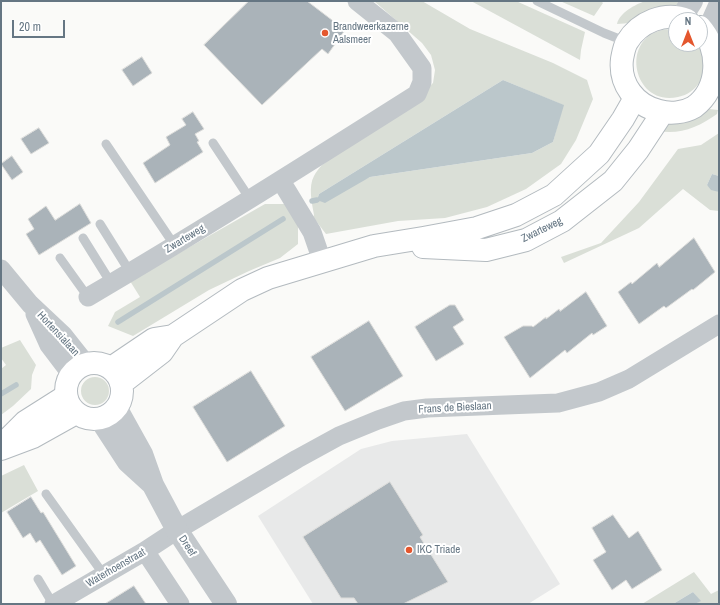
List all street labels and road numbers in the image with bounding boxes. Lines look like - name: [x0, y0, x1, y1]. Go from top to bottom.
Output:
- street label: Zwarteweg: [519, 214, 565, 246]
- street label: Zwarteweg: [163, 222, 207, 256]
- street label: Hortensialaan: [34, 309, 82, 359]
- street label: Frans de Bieslaan: [418, 399, 492, 417]
- street label: Dreef: [175, 533, 199, 559]
- street label: Waterhoenstraat: [84, 546, 148, 590]

